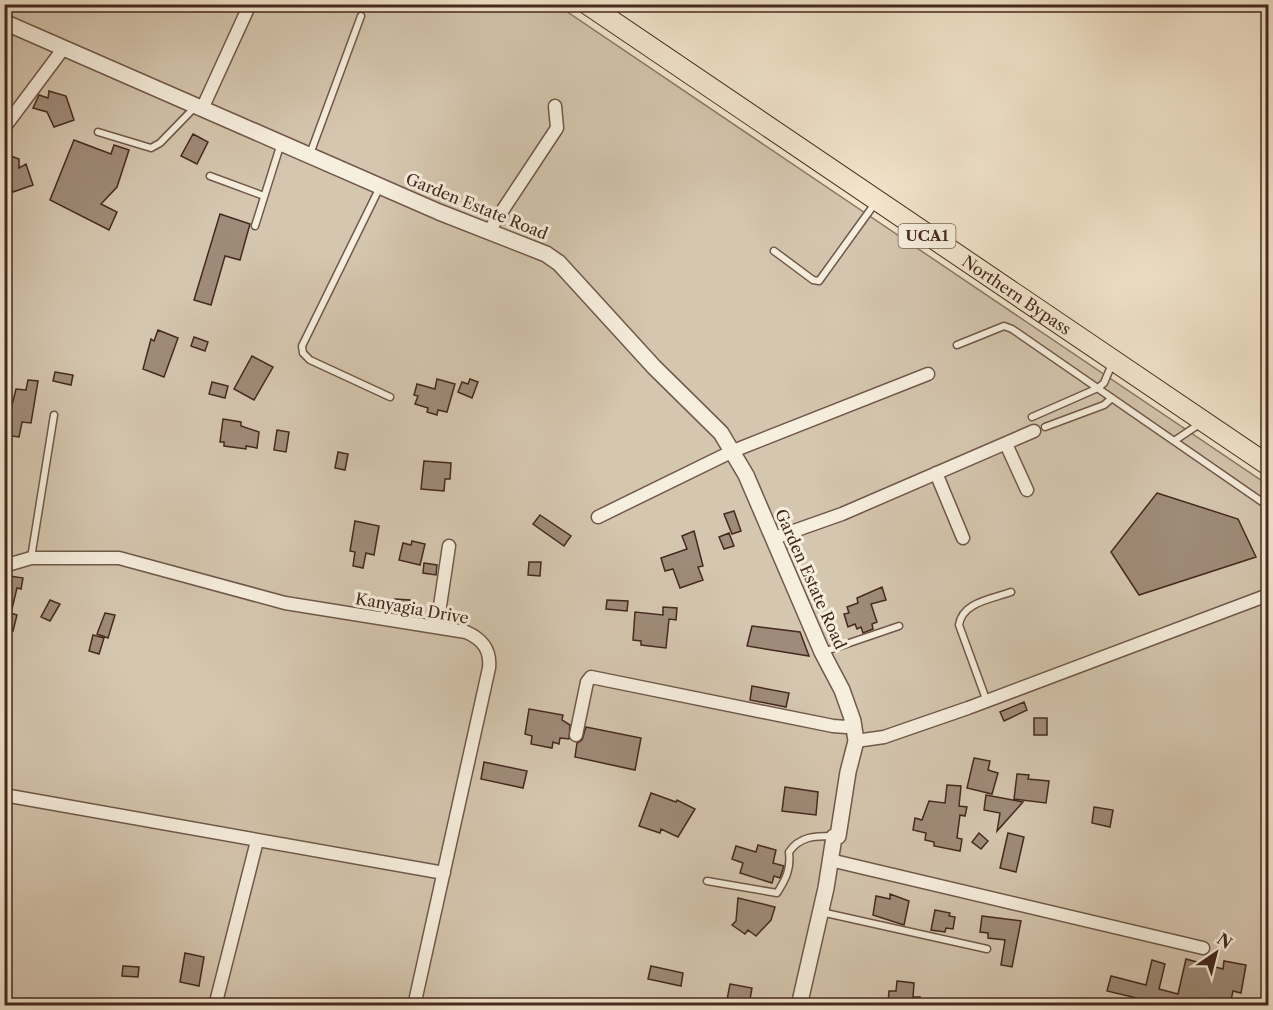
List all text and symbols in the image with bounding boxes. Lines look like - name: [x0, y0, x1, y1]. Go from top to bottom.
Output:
- street label: Garden Estate Road: [403, 168, 551, 244]
- road number: UCA1: [898, 224, 956, 248]
- street label: Northern Bypass: [958, 251, 1075, 339]
- street label: Garden Estate Road: [771, 506, 851, 652]
- street label: Kanyagia Drive: [354, 588, 470, 628]
- north arrow: [1186, 923, 1246, 983]
- text: N: [1213, 929, 1236, 953]

